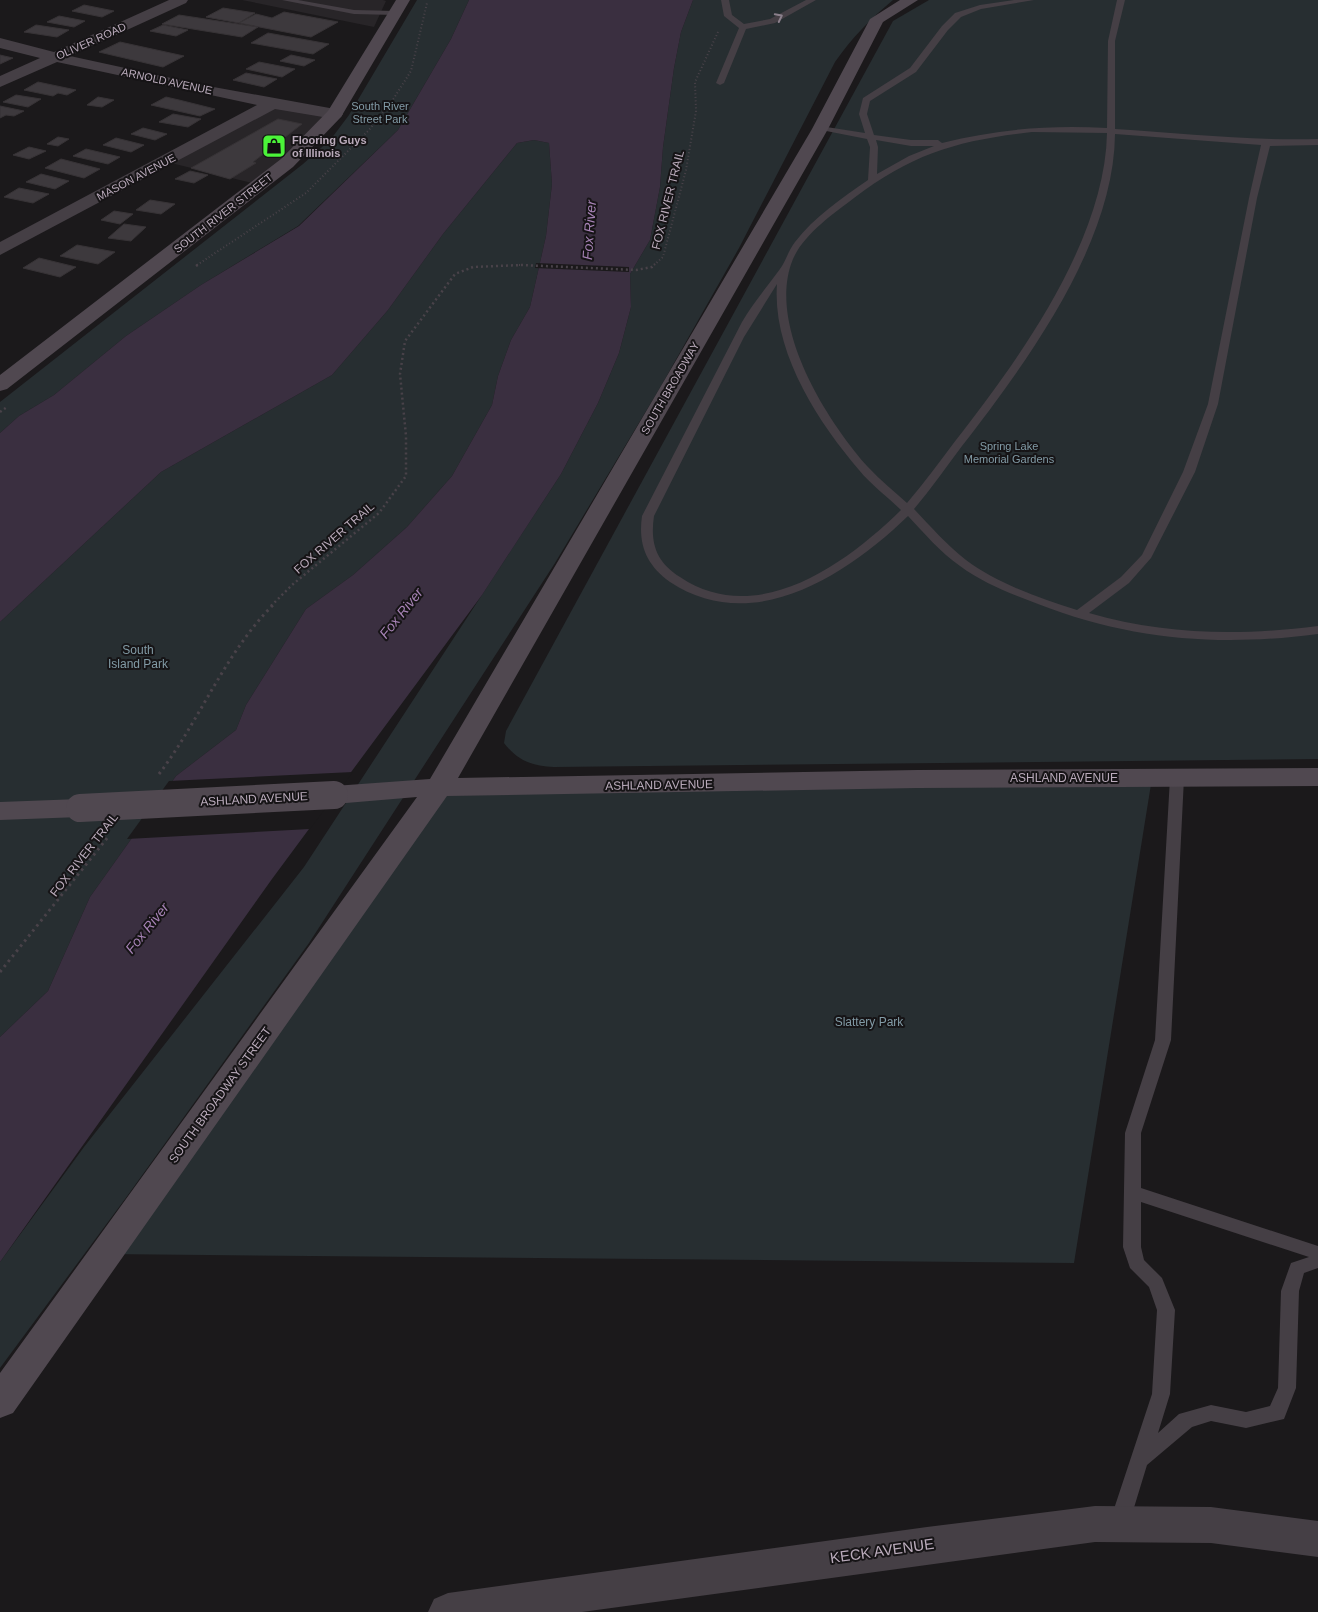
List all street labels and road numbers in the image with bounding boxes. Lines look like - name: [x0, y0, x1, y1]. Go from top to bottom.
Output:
- street label: OLIVER ROAD: [54, 20, 128, 62]
- street label: ARNOLD AVENUE: [120, 65, 214, 97]
- street label: FOX RIVER TRAIL: [649, 149, 687, 251]
- street label: MASON AVENUE: [95, 151, 177, 203]
- street label: SOUTH RIVER STREET: [171, 171, 275, 255]
- street label: SOUTH BROADWAY: [639, 339, 702, 436]
- street label: FOX RIVER TRAIL: [291, 499, 377, 577]
- street label: ASHLAND AVENUE: [1010, 771, 1118, 785]
- street label: ASHLAND AVENUE: [605, 777, 713, 793]
- street label: ASHLAND AVENUE: [200, 789, 308, 809]
- street label: FOX RIVER TRAIL: [47, 810, 121, 899]
- street label: SOUTH BROADWAY STREET: [166, 1024, 274, 1166]
- street label: KECK AVENUE: [829, 1535, 935, 1566]

